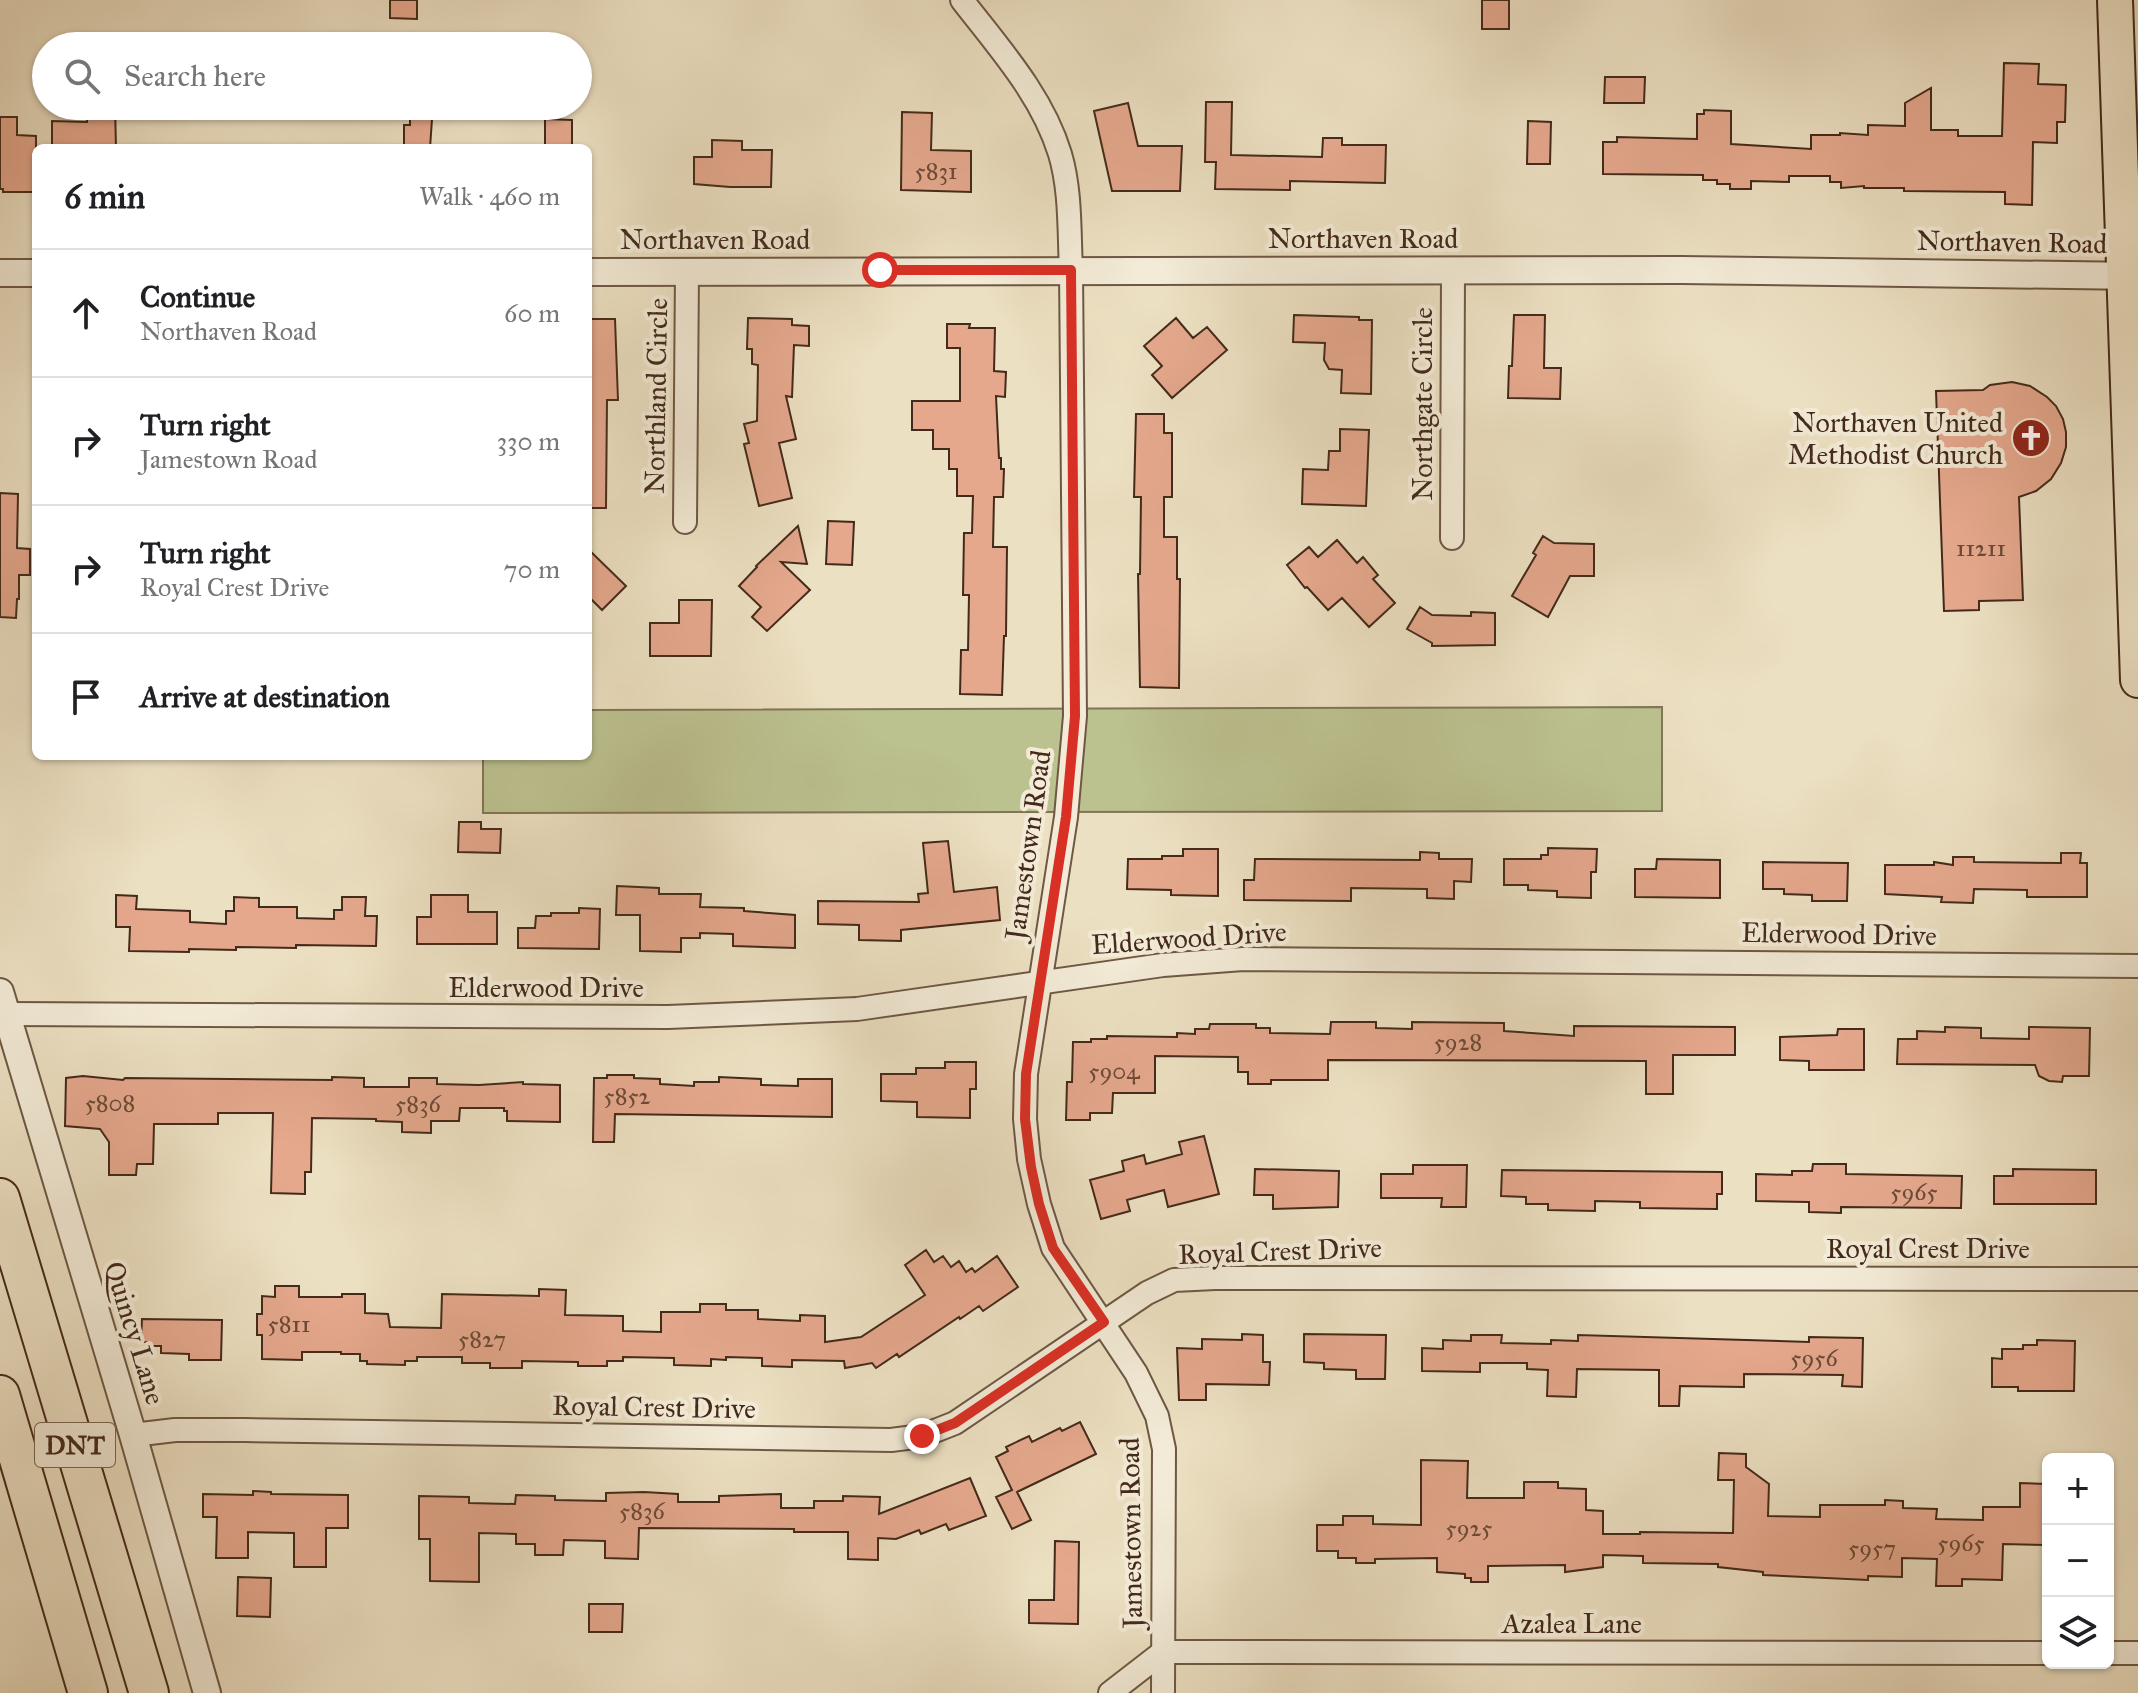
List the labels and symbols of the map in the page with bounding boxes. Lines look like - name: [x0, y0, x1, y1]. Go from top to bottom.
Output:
- house number: 5831: [915, 156, 958, 186]
- street label: Northaven Road: [1268, 221, 1458, 256]
- street label: Northaven Road: [620, 222, 810, 257]
- street label: Northaven Road: [1916, 223, 2108, 261]
- route start: [862, 252, 898, 288]
- street label: Northland Circle: [637, 298, 675, 494]
- street label: Northgate Circle: [1405, 307, 1440, 501]
- place label: Northaven United Methodist Church: [1788, 405, 2003, 472]
- church icon: Northaven United Methodist Church: [2010, 417, 2052, 459]
- house number: 11211: [1956, 533, 2006, 563]
- street label: Jamestown Road: [997, 748, 1059, 945]
- street label: Elderwood Drive: [1090, 914, 1288, 962]
- street label: Elderwood Drive: [1741, 915, 1937, 953]
- street label: Elderwood Drive: [448, 970, 644, 1005]
- house number: 5928: [1434, 1027, 1482, 1057]
- house number: 5904: [1088, 1056, 1140, 1086]
- house number: 5852: [604, 1081, 651, 1111]
- house number: 5808: [85, 1088, 135, 1118]
- house number: 5836: [395, 1089, 442, 1119]
- house number: 5965: [1890, 1177, 1938, 1207]
- street label: Royal Crest Drive: [1177, 1230, 1383, 1272]
- street label: Royal Crest Drive: [1826, 1231, 2030, 1266]
- street label: Quincy Lane: [97, 1257, 173, 1409]
- house number: 5811: [268, 1309, 310, 1339]
- house number: 5827: [458, 1324, 506, 1354]
- house number: 5956: [1790, 1343, 1838, 1373]
- street label: Royal Crest Drive: [552, 1388, 756, 1426]
- route end: [904, 1418, 940, 1454]
- road number: DNT: [35, 1423, 115, 1467]
- street label: Jamestown Road: [1112, 1437, 1150, 1632]
- house number: 5836: [619, 1496, 666, 1526]
- house number: 5925: [1446, 1513, 1492, 1543]
- house number: 5965: [1937, 1528, 1985, 1558]
- house number: 5957: [1848, 1533, 1896, 1563]
- street label: Azalea Lane: [1501, 1606, 1642, 1641]

